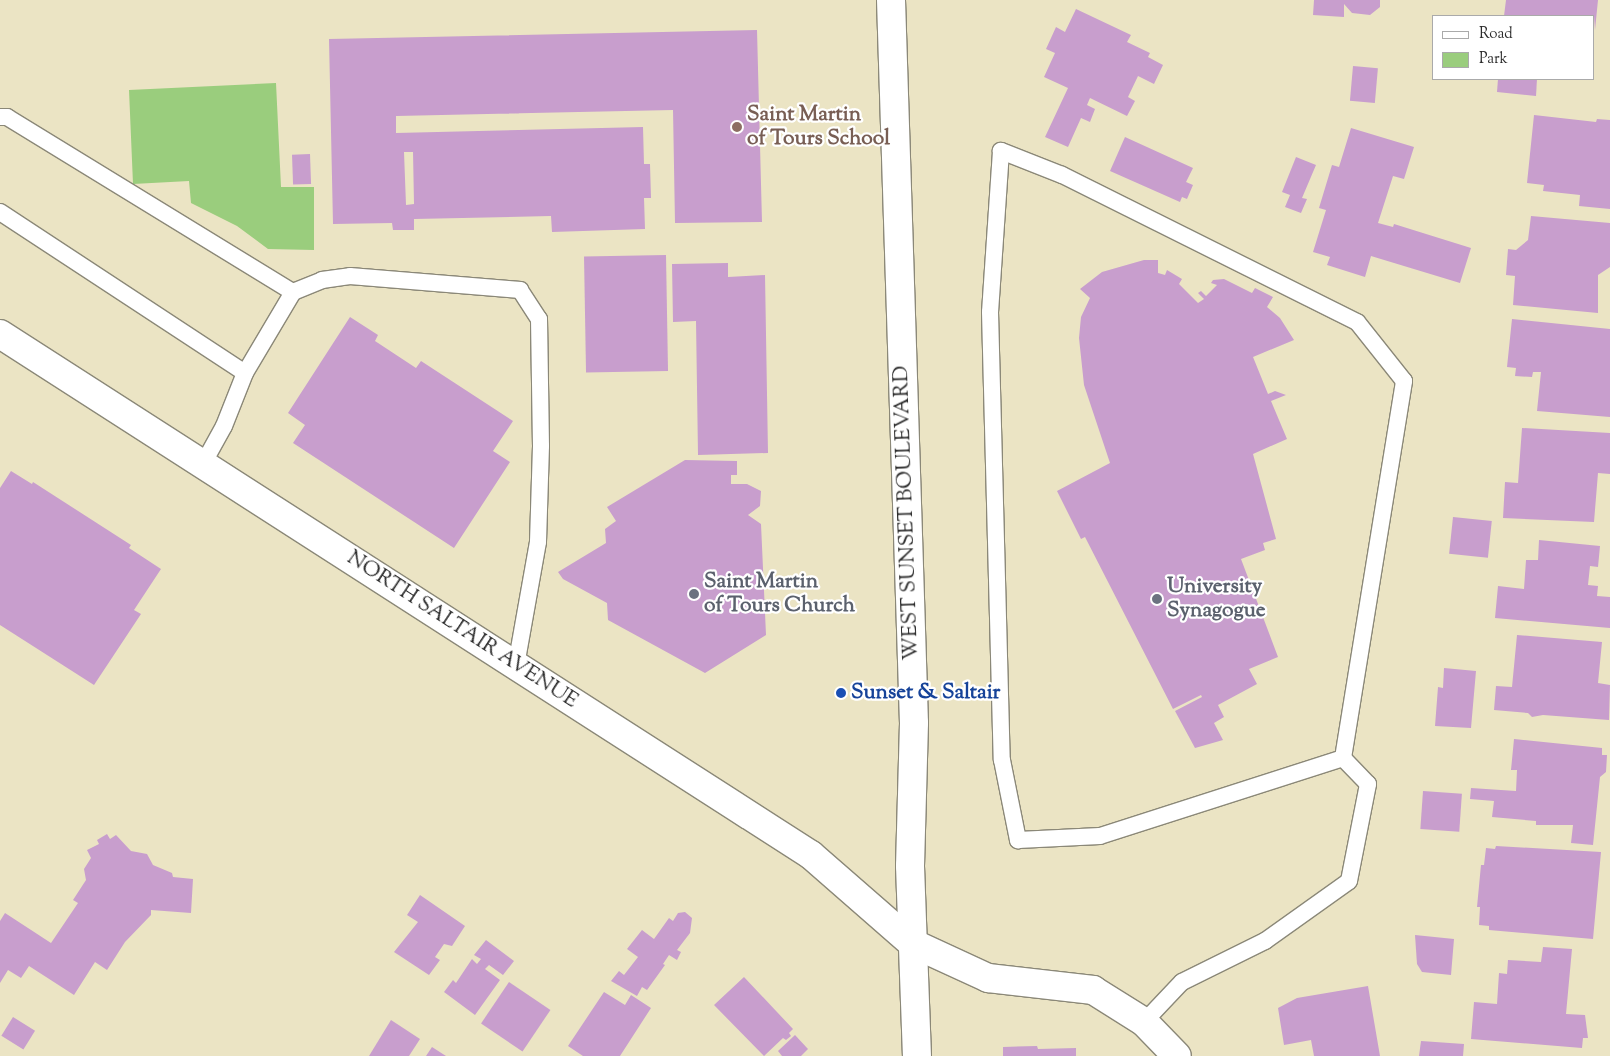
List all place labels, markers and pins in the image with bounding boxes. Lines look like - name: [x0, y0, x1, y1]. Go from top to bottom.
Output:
- place label: Saint Martin of Tours School: [747, 102, 890, 152]
- marker: Saint Martin of Tours School: [731, 121, 743, 133]
- place label: Saint Martin of Tours Church: [704, 569, 855, 619]
- place label: University Synagogue: [1167, 574, 1266, 624]
- marker: Saint Martin of Tours Church: [688, 588, 700, 600]
- marker: University Synagogue: [1151, 593, 1163, 605]
- place label: Sunset & Saltair: [851, 680, 1000, 706]
- marker: Sunset & Saltair: [835, 687, 847, 699]

